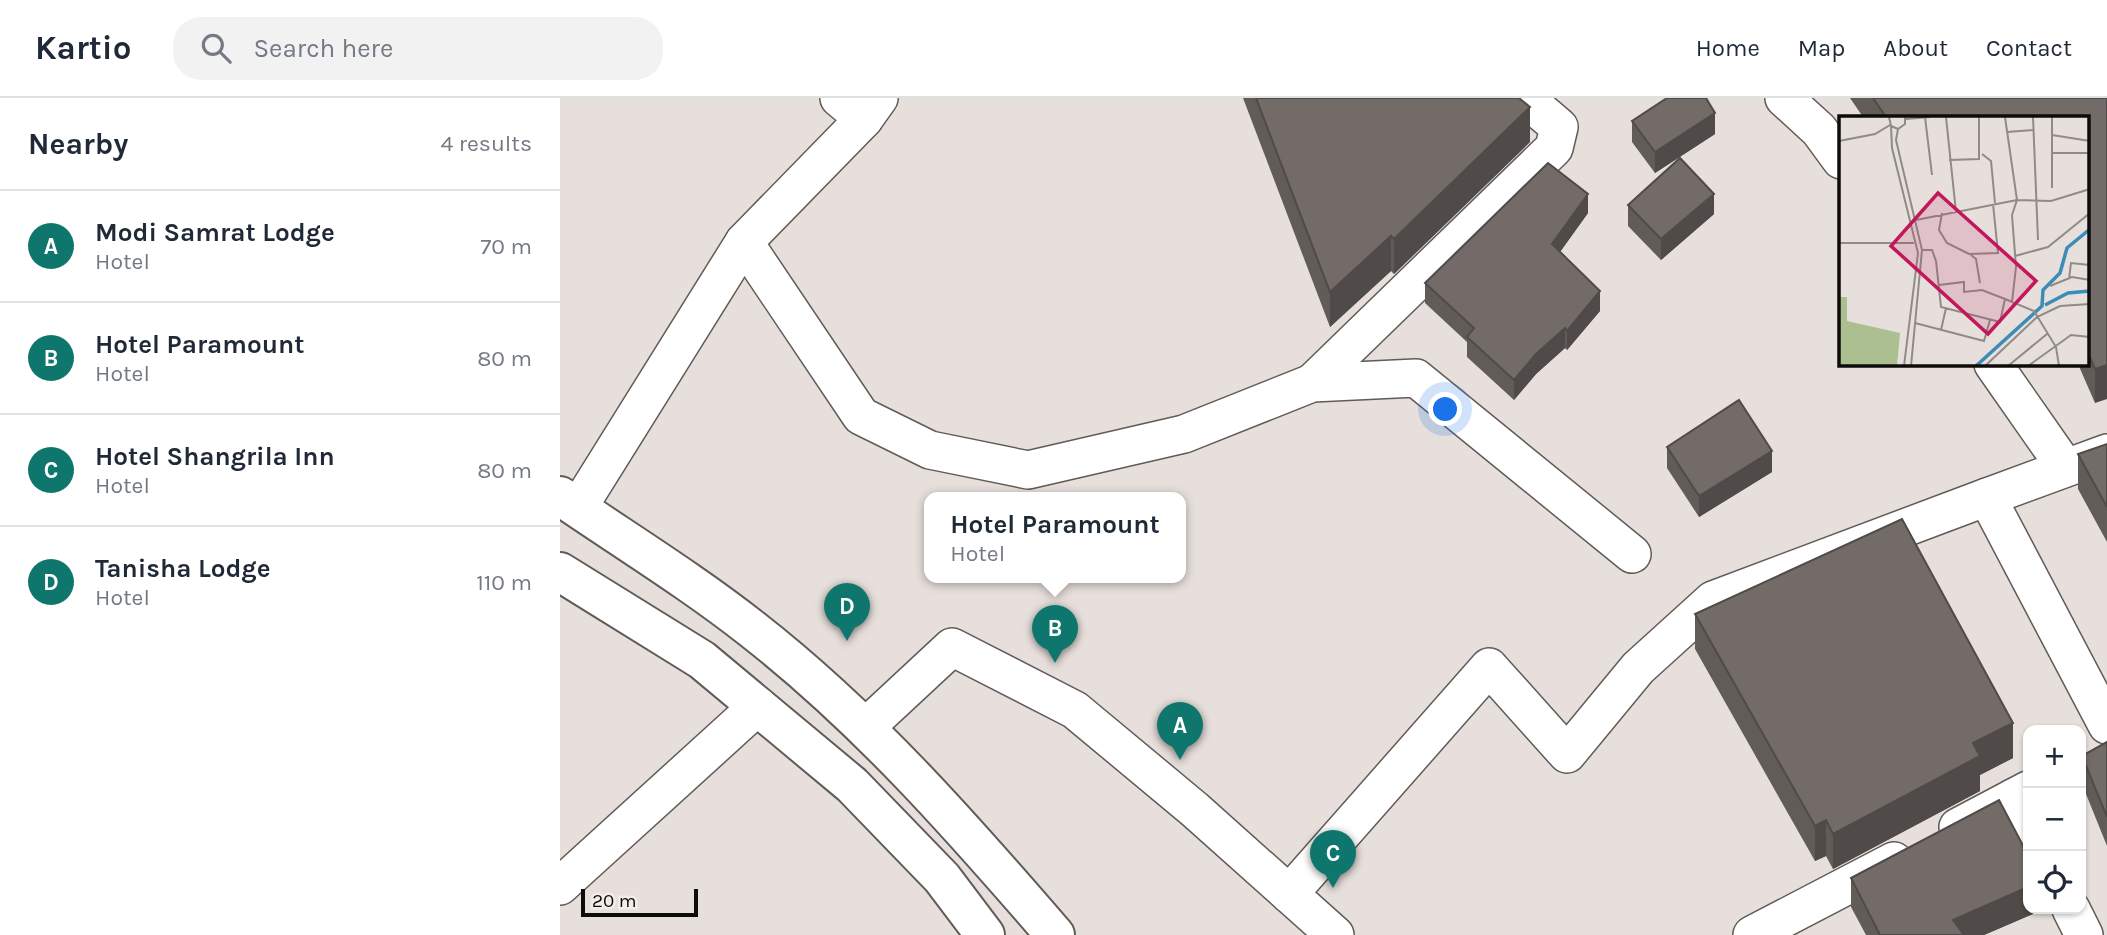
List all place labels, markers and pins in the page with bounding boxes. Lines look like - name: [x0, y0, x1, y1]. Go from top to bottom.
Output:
- pin: D: [824, 583, 870, 641]
- pin: B: [1032, 605, 1078, 663]
- pin: A: [1157, 702, 1203, 760]
- pin: C: [1310, 830, 1356, 888]

